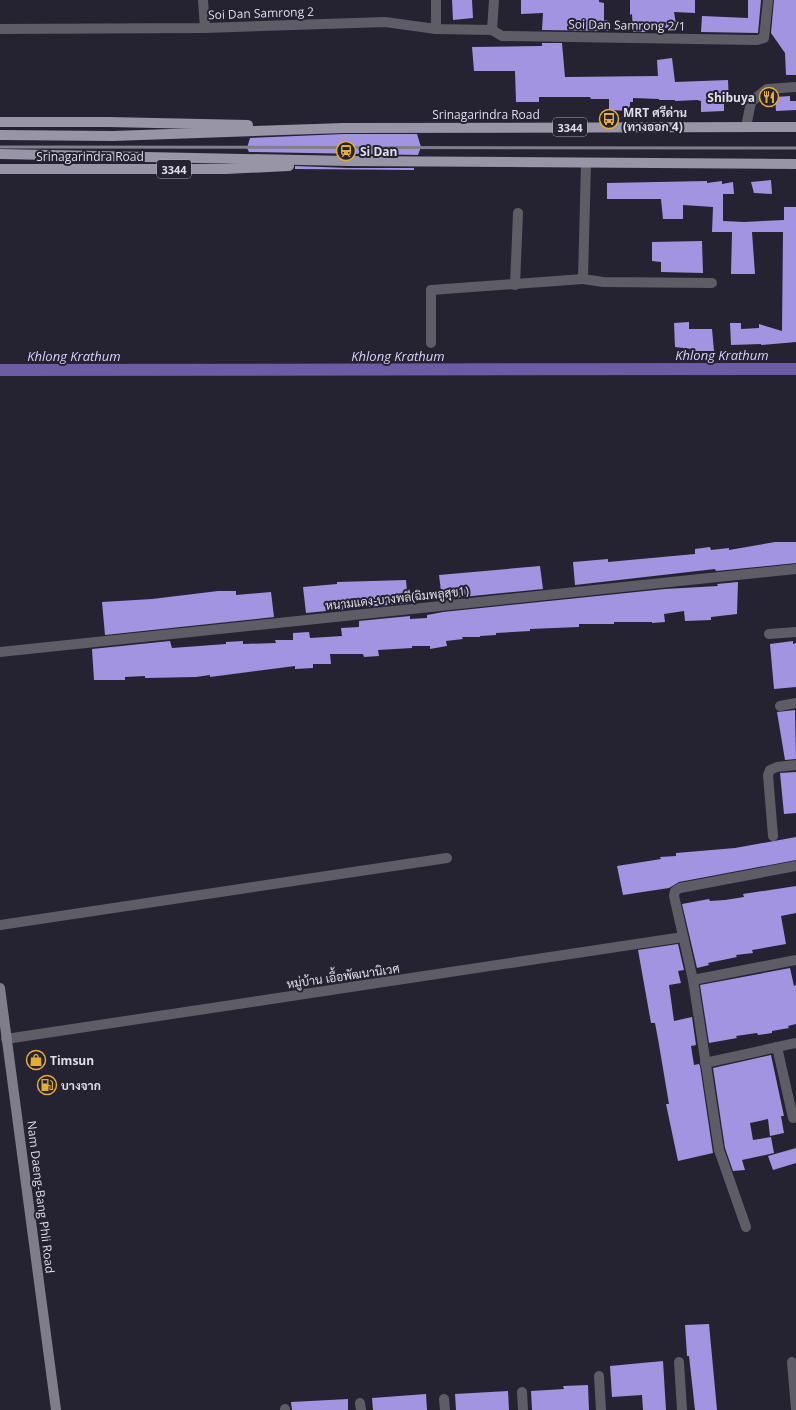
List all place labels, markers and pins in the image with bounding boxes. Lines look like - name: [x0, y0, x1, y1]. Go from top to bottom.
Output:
- restaurant icon: Shibuya: [758, 86, 780, 108]
- place label: Shibuya: [707, 89, 755, 106]
- place label: MRT ศรีด่าน (ทางออก 4): [623, 104, 687, 135]
- bus stop icon: MRT ศรีด่าน (ทางออก 4): [598, 108, 620, 130]
- station icon: Si Dan: [335, 140, 357, 162]
- place label: Si Dan: [360, 143, 397, 160]
- shop icon: Timsun: [25, 1049, 47, 1071]
- place label: Timsun: [50, 1052, 94, 1069]
- fuel station icon: บางจาก: [36, 1074, 58, 1096]
- place label: บางจาก: [61, 1077, 101, 1094]

